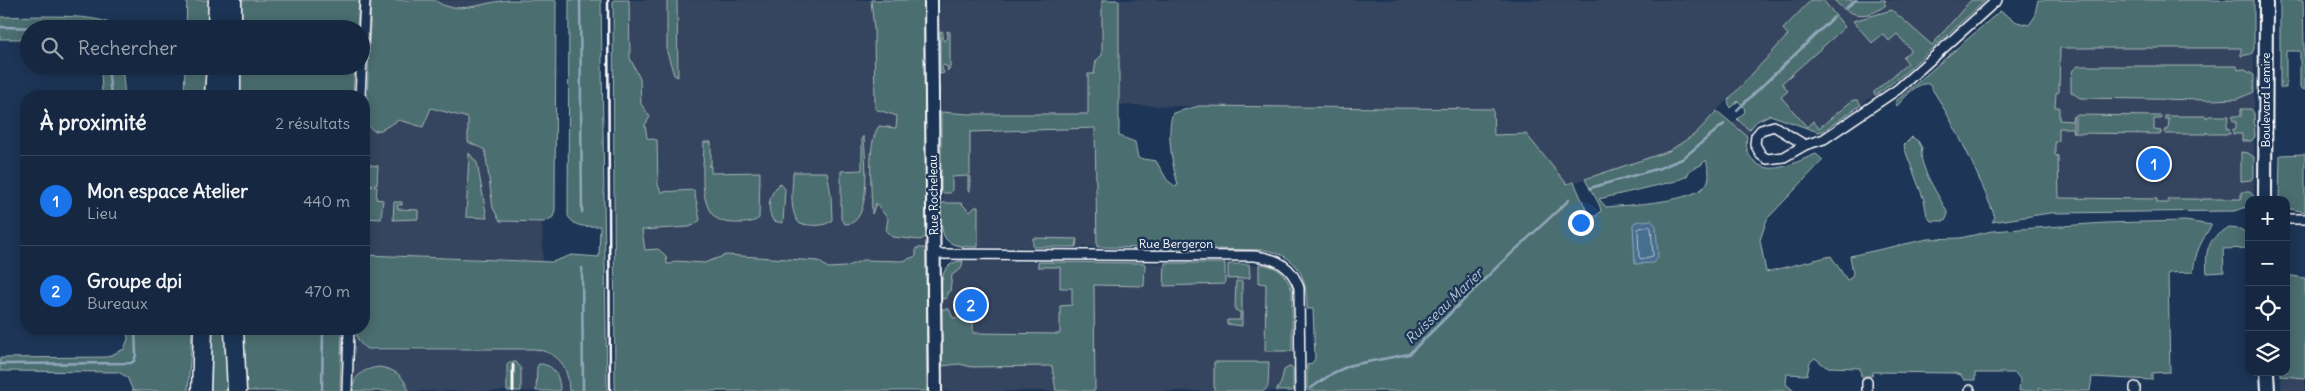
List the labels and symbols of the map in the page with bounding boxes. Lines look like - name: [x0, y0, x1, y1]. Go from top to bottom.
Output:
- street label: Boulevard Lemire: [2258, 53, 2273, 147]
- pin: 1: [2138, 145, 2170, 183]
- street label: Rue Rocheleau: [925, 155, 941, 235]
- your location: [1568, 210, 1594, 236]
- street label: Rue Bergeron: [1139, 236, 1213, 251]
- water label: Ruisseau Marier: [1401, 263, 1488, 348]
- pin: 2: [955, 286, 987, 324]

